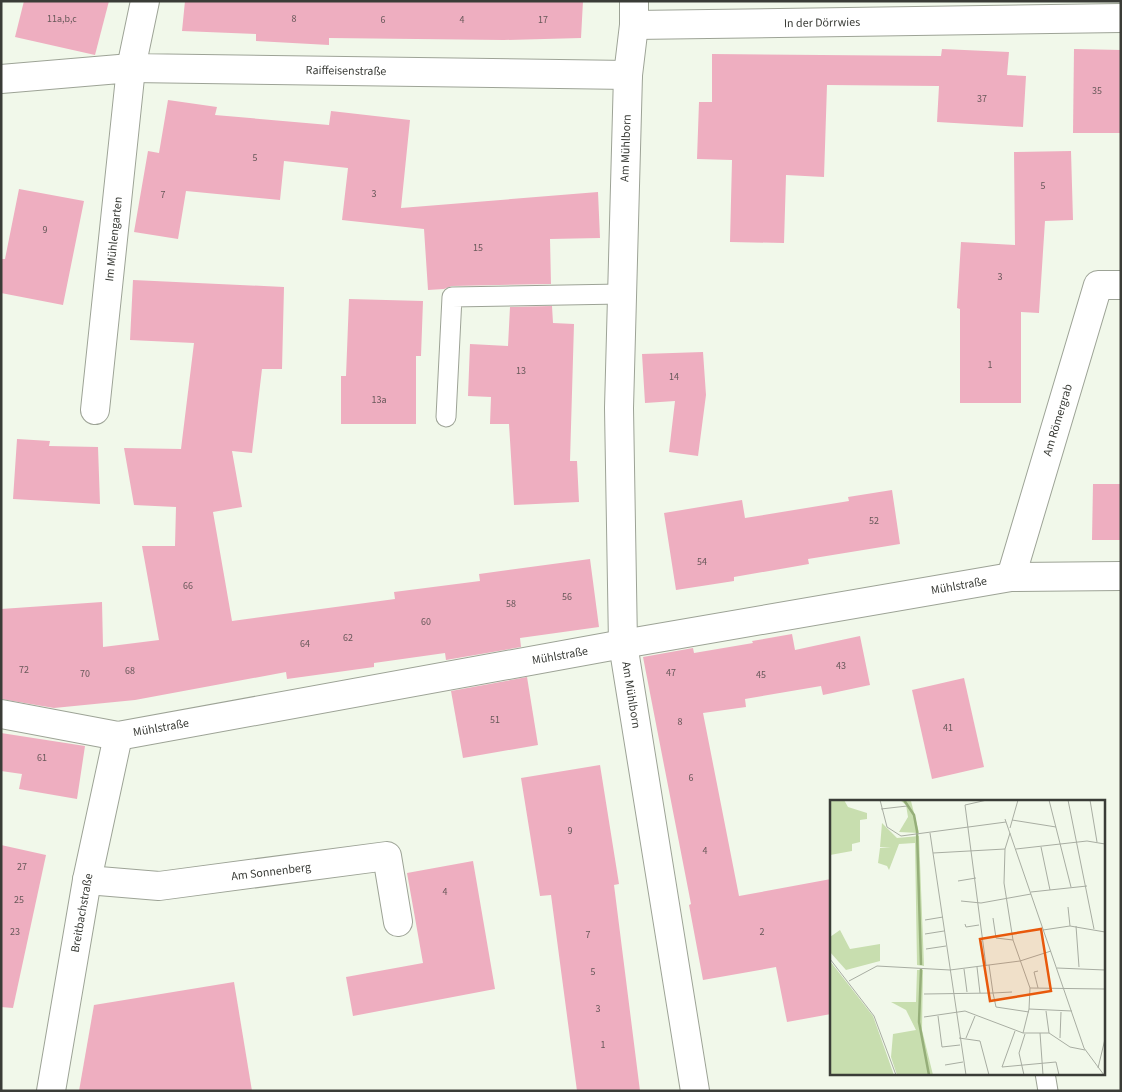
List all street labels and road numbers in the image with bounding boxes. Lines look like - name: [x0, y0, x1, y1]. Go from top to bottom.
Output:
- street label: In der Dörrwies: [784, 14, 860, 32]
- street label: Raiffeisenstraße: [306, 62, 387, 80]
- street label: Am Mühlborn: [616, 114, 636, 182]
- street label: Im Mühlengarten: [101, 196, 127, 282]
- street label: Am Römergrab: [1039, 381, 1077, 458]
- street label: Mühlstraße: [930, 573, 988, 599]
- street label: Mühlstraße: [531, 643, 589, 669]
- street label: Am Mühlborn: [617, 660, 645, 730]
- street label: Mühlstraße: [132, 715, 190, 741]
- street label: Am Sonnenberg: [230, 859, 312, 885]
- street label: Breitbachstraße: [67, 872, 97, 954]

